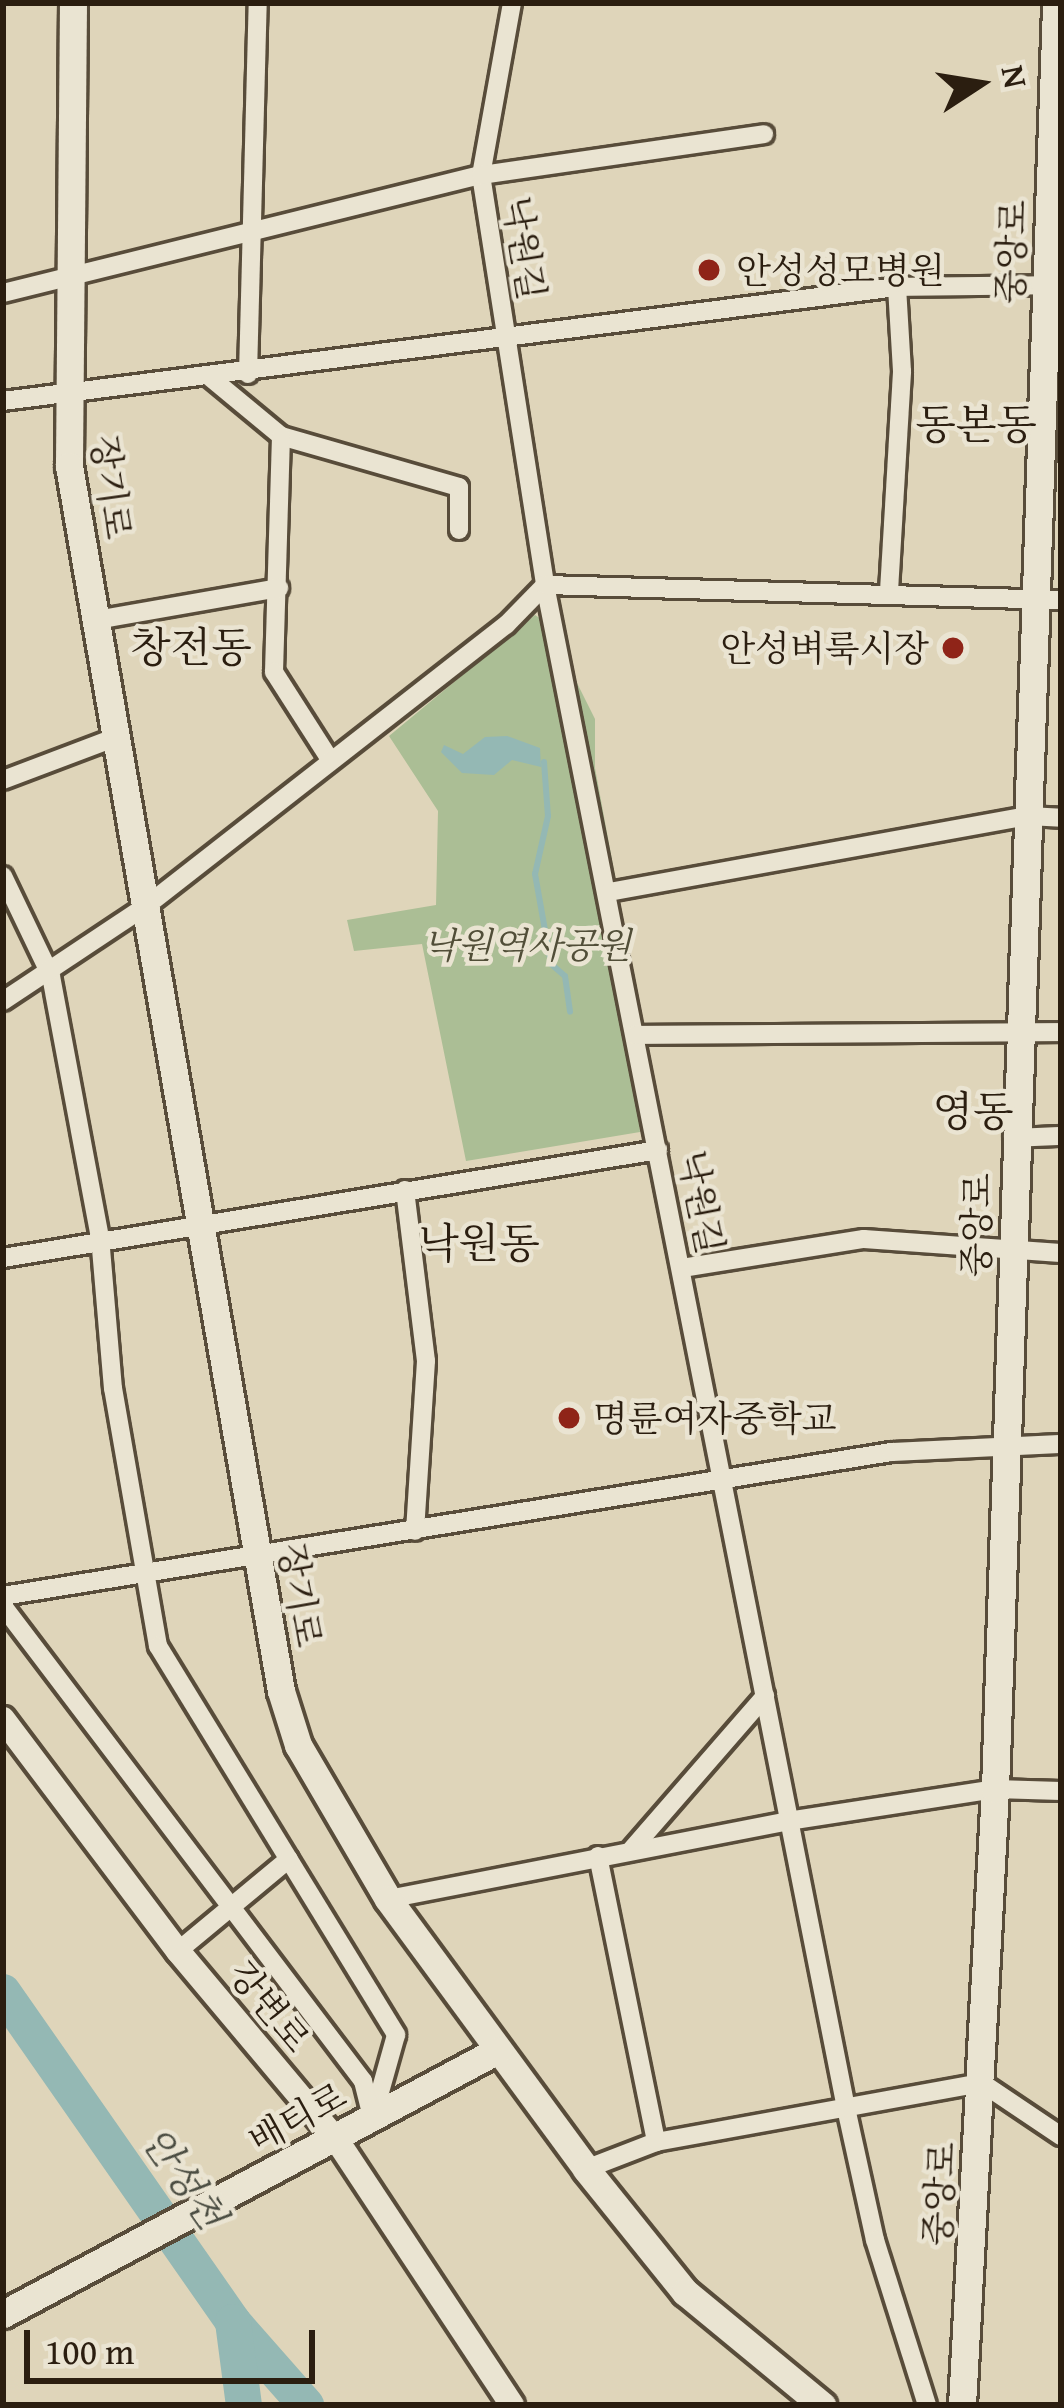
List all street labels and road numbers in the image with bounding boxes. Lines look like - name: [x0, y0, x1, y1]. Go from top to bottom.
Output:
- street label: 낙원길: [496, 193, 554, 303]
- street label: 중앙로: [988, 199, 1034, 305]
- street label: 장기로: [83, 432, 141, 542]
- street label: 낙원길: [671, 1147, 733, 1257]
- street label: 중앙로: [953, 1172, 999, 1278]
- street label: 장기로: [271, 1540, 331, 1650]
- street label: 강변로: [220, 1952, 320, 2060]
- street label: 배티로: [241, 2073, 353, 2161]
- street label: 중앙로: [915, 2141, 963, 2247]

